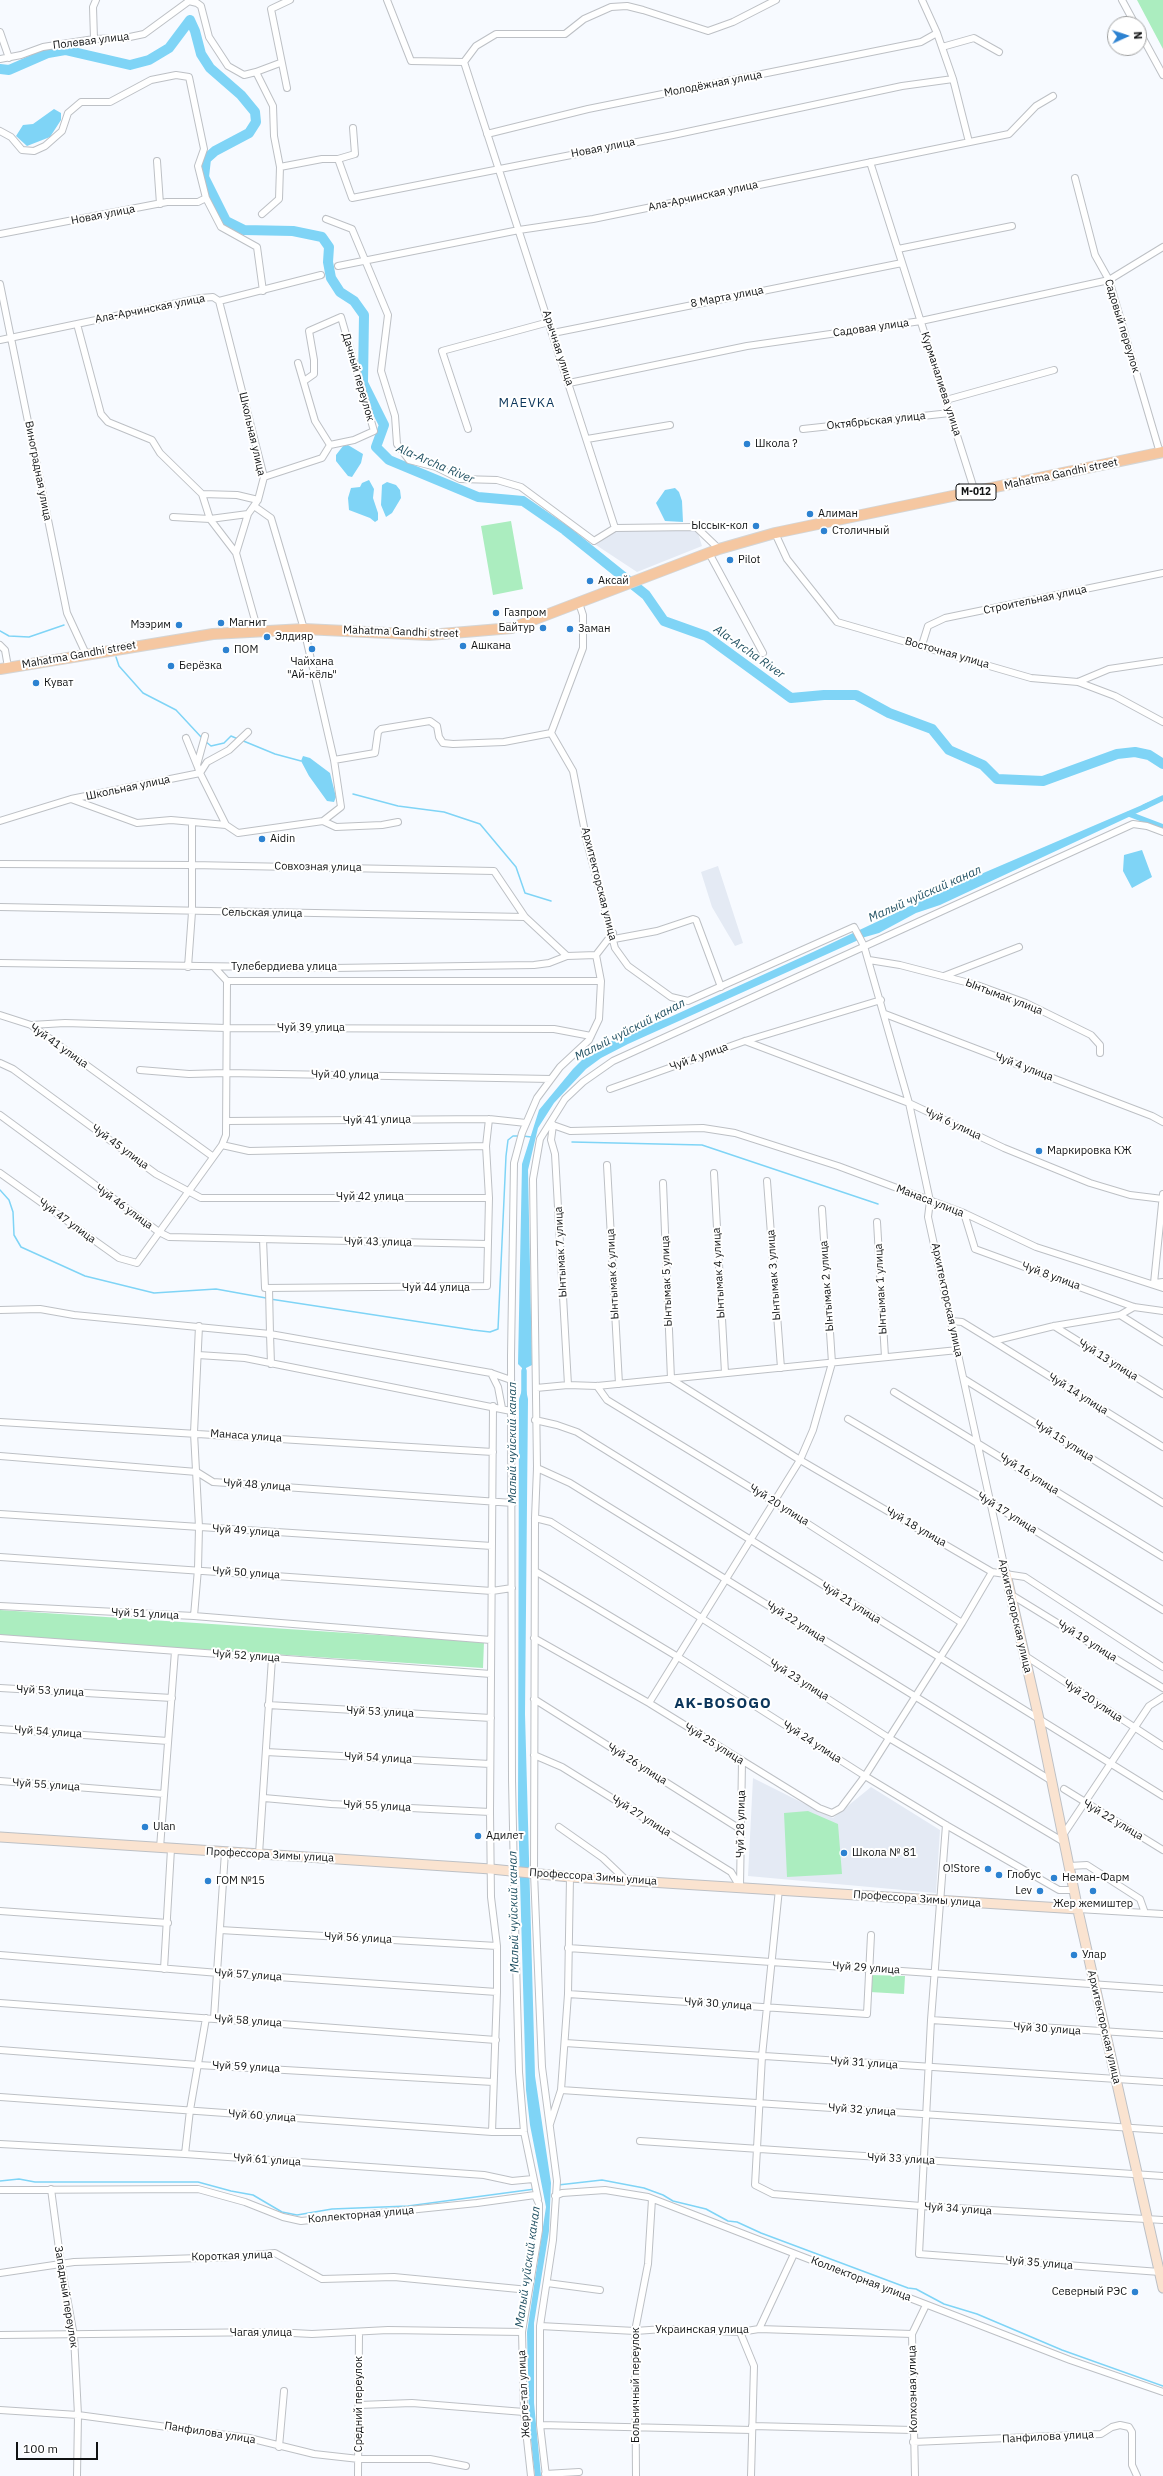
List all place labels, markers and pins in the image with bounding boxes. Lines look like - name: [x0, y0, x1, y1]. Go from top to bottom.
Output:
- place label: Школа ?: [755, 437, 797, 451]
- marker: Школа ?: [742, 439, 752, 449]
- place label: Алиман: [818, 507, 858, 521]
- marker: Алиман: [805, 509, 815, 519]
- place label: Ыссык-кол: [691, 519, 748, 533]
- marker: Ыссык-кол: [751, 521, 761, 531]
- place label: Столичный: [832, 524, 889, 538]
- marker: Столичный: [819, 526, 829, 536]
- place label: Pilot: [738, 553, 760, 567]
- marker: Pilot: [725, 555, 735, 565]
- place label: Аксай: [598, 574, 629, 588]
- marker: Аксай: [585, 576, 595, 586]
- place label: Газпром: [504, 606, 546, 620]
- marker: Газпром: [491, 608, 501, 618]
- place label: Магнит: [229, 616, 267, 630]
- place label: Мээрим: [130, 618, 171, 632]
- marker: Магнит: [216, 618, 226, 628]
- marker: Мээрим: [174, 620, 184, 630]
- place label: Байтур: [499, 621, 535, 635]
- place label: Заман: [578, 622, 610, 636]
- marker: Байтур: [538, 623, 548, 633]
- marker: Заман: [565, 624, 575, 634]
- place label: Элдияр: [275, 630, 313, 644]
- marker: Элдияр: [262, 632, 272, 642]
- place label: Ашкана: [471, 639, 511, 653]
- marker: Ашкана: [458, 641, 468, 651]
- place label: ПОМ: [234, 643, 258, 657]
- marker: Чайхана "Ай-кёль": [307, 644, 317, 654]
- marker: ПОМ: [221, 645, 231, 655]
- place label: Чайхана "Ай-кёль": [287, 655, 337, 681]
- place label: Берёзка: [179, 659, 222, 673]
- marker: Берёзка: [166, 661, 176, 671]
- place label: Куват: [44, 676, 73, 690]
- marker: Куват: [31, 678, 41, 688]
- place label: Aidin: [270, 832, 295, 846]
- marker: Aidin: [257, 834, 267, 844]
- place label: Маркировка КЖ: [1047, 1144, 1132, 1158]
- marker: Маркировка КЖ: [1034, 1146, 1044, 1156]
- place label: Ulan: [153, 1820, 176, 1834]
- marker: Ulan: [140, 1822, 150, 1832]
- place label: Адилет: [486, 1829, 524, 1843]
- marker: Адилет: [473, 1831, 483, 1841]
- place label: Школа № 81: [852, 1846, 916, 1860]
- marker: Школа № 81: [839, 1848, 849, 1858]
- place label: O!Store: [943, 1862, 980, 1876]
- marker: O!Store: [983, 1864, 993, 1874]
- place label: Глобус: [1007, 1868, 1041, 1882]
- marker: Глобус: [994, 1870, 1004, 1880]
- place label: Неман-Фарм: [1062, 1871, 1130, 1885]
- marker: Неман-Фарм: [1049, 1873, 1059, 1883]
- place label: ГОМ №15: [216, 1874, 265, 1888]
- marker: ГОМ №15: [203, 1876, 213, 1886]
- place label: Lev: [1015, 1884, 1032, 1898]
- marker: Lev: [1035, 1886, 1045, 1896]
- marker: Жер жемиштер: [1088, 1886, 1098, 1896]
- place label: Жер жемиштер: [1053, 1897, 1133, 1911]
- place label: Улар: [1082, 1948, 1106, 1962]
- marker: Улар: [1069, 1950, 1079, 1960]
- place label: Северный РЭС: [1052, 2285, 1127, 2299]
- marker: Северный РЭС: [1130, 2287, 1140, 2297]

